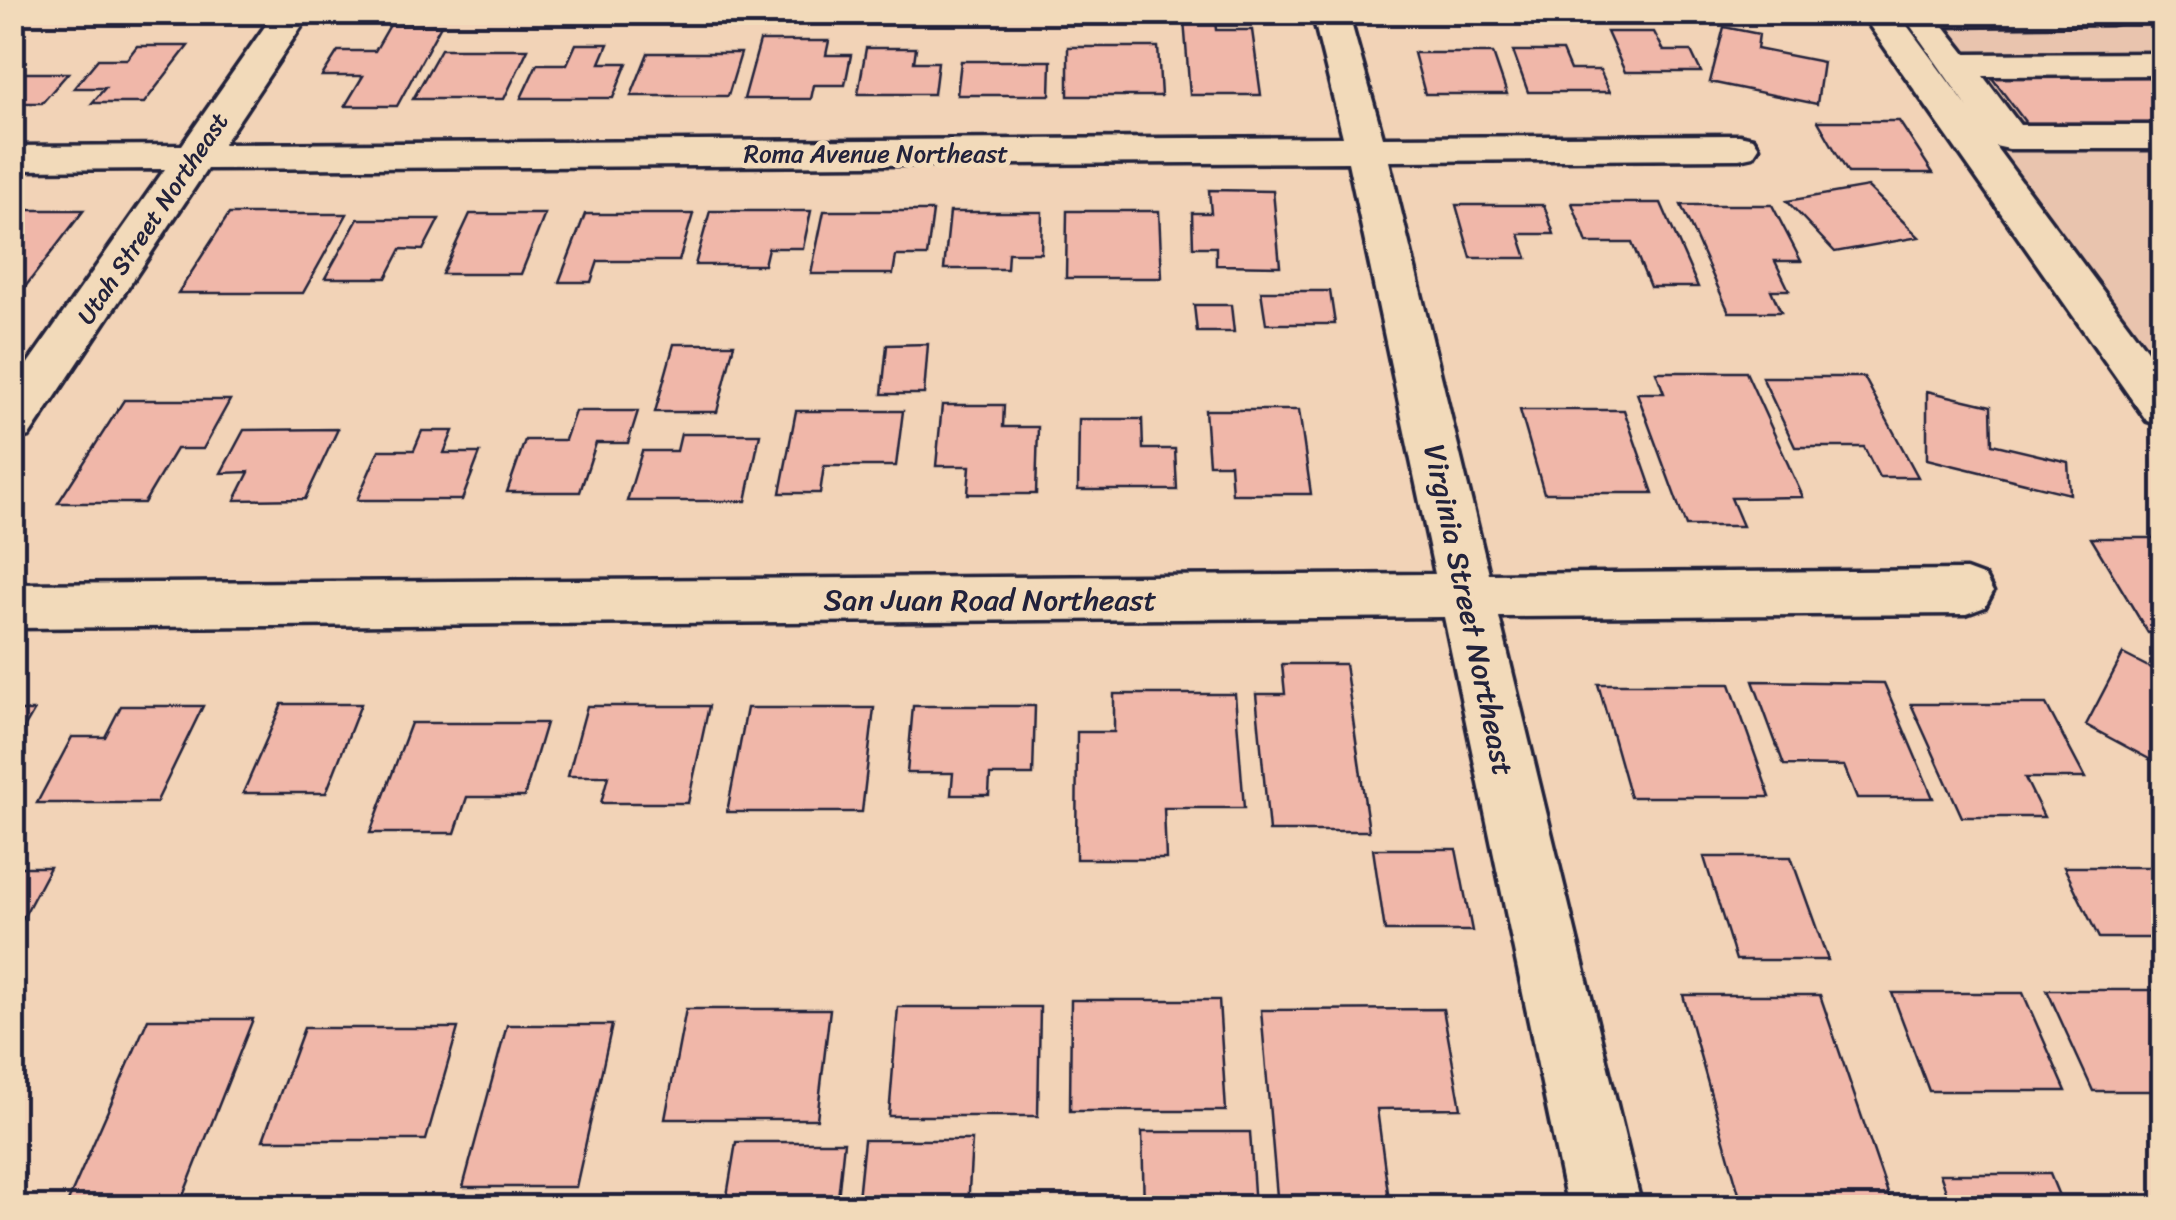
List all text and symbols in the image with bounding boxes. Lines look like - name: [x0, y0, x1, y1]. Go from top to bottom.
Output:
- street label: Utah Street Northeast: [64, 102, 241, 334]
- street label: Roma Avenue Northeast: [744, 131, 1008, 176]
- street label: Virginia Street Northeast: [1407, 439, 1531, 781]
- street label: San Juan Road Northeast: [824, 573, 1157, 627]

